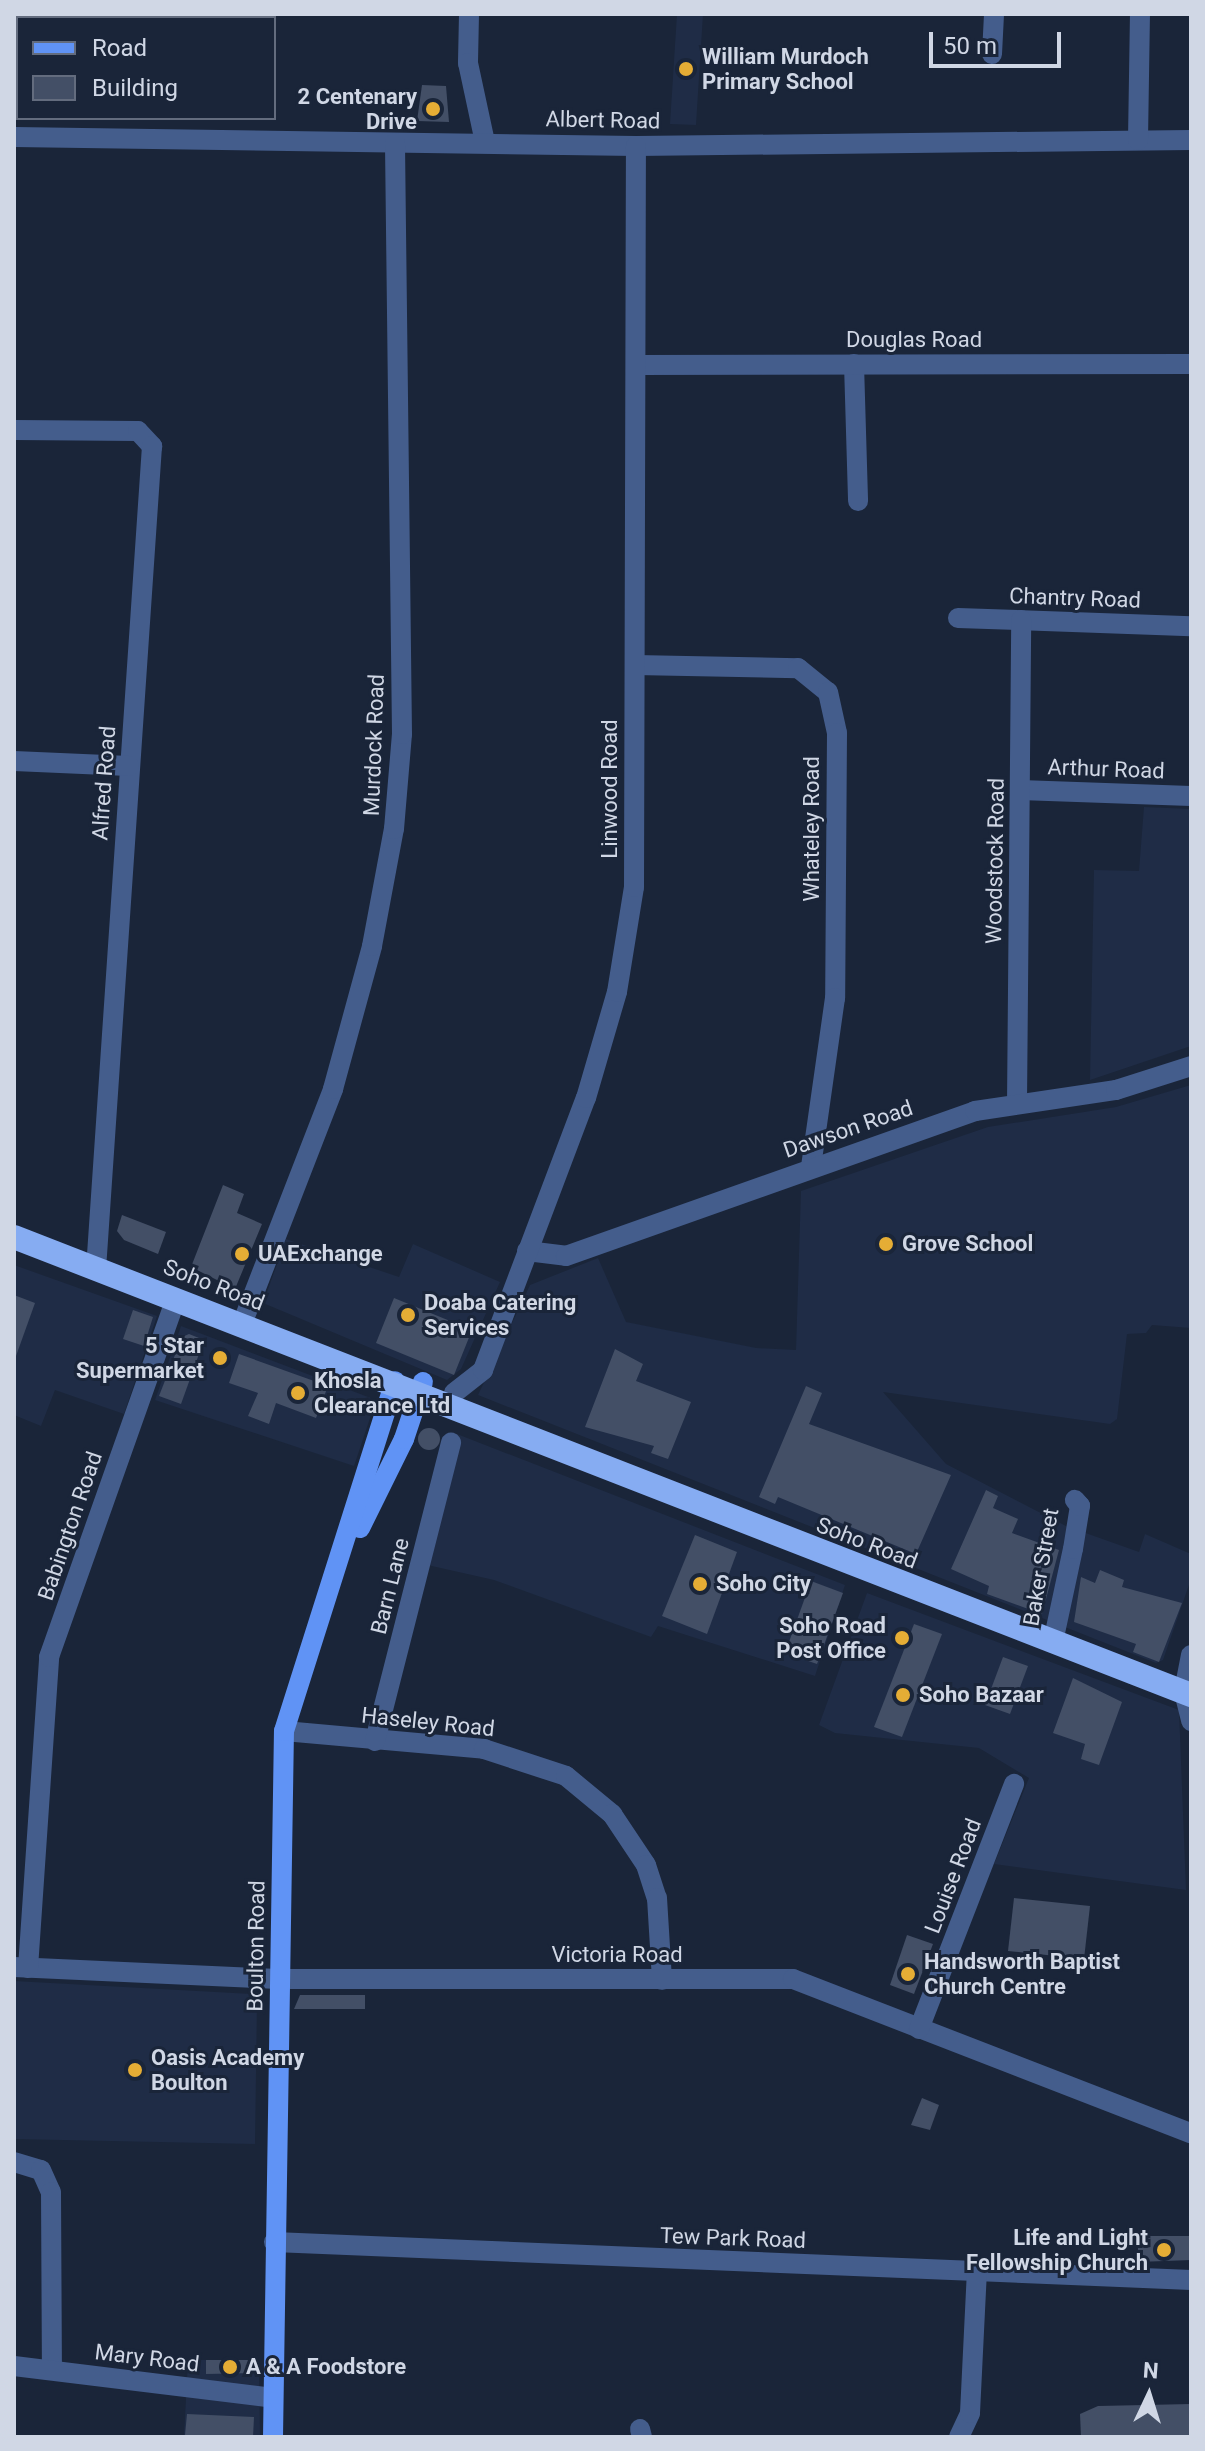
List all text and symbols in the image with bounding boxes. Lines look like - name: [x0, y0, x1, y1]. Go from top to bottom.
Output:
- legend: [16, 16, 276, 120]
- scale bar: [933, 16, 1065, 66]
- text: 50 m: [943, 32, 997, 60]
- text: Road: [92, 34, 147, 62]
- place label: William Murdoch Primary School: [702, 43, 869, 94]
- marker: William Murdoch Primary School: [677, 60, 695, 78]
- text: Building: [92, 74, 178, 102]
- place label: 2 Centenary Drive: [298, 83, 417, 134]
- marker: 2 Centenary Drive: [424, 100, 442, 118]
- street label: Albert Road: [545, 106, 661, 134]
- street label: Douglas Road: [846, 327, 982, 353]
- street label: Chantry Road: [1009, 583, 1141, 613]
- street label: Murdock Road: [358, 674, 390, 816]
- street label: Linwood Road: [597, 719, 623, 859]
- street label: Alfred Road: [87, 725, 121, 841]
- street label: Arthur Road: [1047, 754, 1165, 784]
- street label: Whateley Road: [799, 756, 825, 902]
- street label: Woodstock Road: [980, 778, 1010, 944]
- street label: Dawson Road: [780, 1095, 916, 1163]
- place label: Grove School: [902, 1231, 1033, 1257]
- marker: Grove School: [877, 1235, 895, 1253]
- place label: UAExchange: [258, 1241, 383, 1267]
- marker: UAExchange: [233, 1245, 251, 1263]
- street label: Soho Road: [160, 1254, 268, 1316]
- place label: Doaba Catering Services: [424, 1289, 576, 1340]
- marker: Doaba Catering Services: [399, 1306, 417, 1324]
- place label: 5 Star Supermarket: [76, 1332, 204, 1384]
- marker: 5 Star Supermarket: [211, 1349, 229, 1367]
- place label: Khosla Clearance Ltd: [314, 1367, 450, 1418]
- marker: Khosla Clearance Ltd: [289, 1384, 307, 1402]
- street label: Babington Road: [32, 1448, 108, 1604]
- street label: Baker Street: [1018, 1506, 1064, 1628]
- street label: Soho Road: [813, 1512, 921, 1574]
- street label: Barn Lane: [365, 1535, 415, 1637]
- place label: Soho City: [716, 1571, 811, 1597]
- marker: Soho City: [691, 1575, 709, 1593]
- place label: Soho Road Post Office: [776, 1612, 886, 1664]
- marker: Soho Road Post Office: [893, 1629, 911, 1647]
- place label: Soho Bazaar: [919, 1682, 1044, 1708]
- marker: Soho Bazaar: [894, 1686, 912, 1704]
- street label: Haseley Road: [360, 1702, 496, 1742]
- street label: Louise Road: [919, 1815, 987, 1937]
- street label: Boulton Road: [242, 1880, 270, 2012]
- street label: Victoria Road: [551, 1942, 683, 1968]
- place label: Handsworth Baptist Church Centre: [924, 1948, 1120, 2000]
- marker: Handsworth Baptist Church Centre: [899, 1965, 917, 1983]
- place label: Oasis Academy Boulton: [151, 2044, 304, 2096]
- marker: Oasis Academy Boulton: [126, 2061, 144, 2079]
- street label: Tew Park Road: [660, 2222, 806, 2254]
- place label: Life and Light Fellowship Church: [966, 2224, 1148, 2276]
- marker: Life and Light Fellowship Church: [1155, 2241, 1173, 2259]
- street label: Mary Road: [93, 2338, 201, 2378]
- place label: A & A Foodstore: [246, 2354, 406, 2380]
- north arrow: [1109, 2355, 1189, 2435]
- marker: A & A Foodstore: [221, 2358, 239, 2376]
- text: N: [1142, 2358, 1159, 2384]

